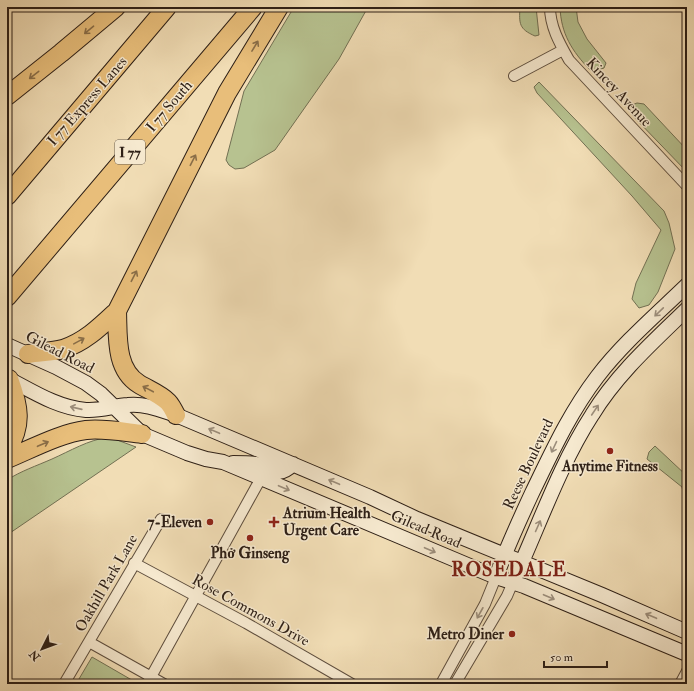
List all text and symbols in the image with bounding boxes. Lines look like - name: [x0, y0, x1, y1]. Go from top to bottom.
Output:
- one-way arrow: [83, 26, 94, 35]
- one-way arrow: [251, 40, 259, 52]
- street label: I 77 Express Lanes: [43, 53, 132, 151]
- street label: Kincey Avenue: [582, 54, 655, 131]
- one-way arrow: [29, 70, 40, 79]
- street label: I 77 South: [142, 76, 197, 136]
- road number: I 77: [115, 140, 145, 164]
- one-way arrow: [190, 154, 197, 166]
- one-way arrow: [131, 270, 139, 282]
- one-way arrow: [654, 307, 664, 317]
- street label: Gilead Road: [22, 327, 98, 378]
- one-way arrow: [73, 337, 85, 344]
- one-way arrow: [142, 385, 154, 392]
- one-way arrow: [70, 404, 83, 412]
- one-way arrow: [591, 404, 599, 415]
- street label: Reese Boulevard: [499, 415, 558, 513]
- one-way arrow: [208, 427, 220, 434]
- one-way arrow: [37, 440, 49, 447]
- one-way arrow: [550, 441, 557, 453]
- marker: Anytime Fitness: [605, 446, 615, 456]
- place label: Anytime Fitness: [561, 457, 658, 477]
- one-way arrow: [328, 477, 340, 485]
- one-way arrow: [278, 485, 290, 493]
- place label: Atrium Health Urgent Care: [282, 504, 371, 541]
- street label: Gilead Road: [388, 506, 464, 553]
- place label: 7-Eleven: [148, 513, 202, 532]
- marker: Atrium Health Urgent Care: [268, 516, 280, 528]
- marker: 7-Eleven: [205, 517, 215, 527]
- one-way arrow: [535, 521, 542, 533]
- street label: Oakhill Park Lane: [71, 531, 142, 636]
- marker: Phở Ginseng: [245, 533, 255, 543]
- place label: Phở Ginseng: [211, 544, 290, 564]
- one-way arrow: [423, 546, 435, 554]
- district label: ROSEDALE: [451, 558, 567, 582]
- street label: Rose Commons Drive: [189, 570, 313, 651]
- one-way arrow: [543, 593, 555, 601]
- one-way arrow: [476, 607, 484, 619]
- one-way arrow: [646, 612, 658, 619]
- place label: Metro Diner: [426, 625, 504, 644]
- north arrow: [22, 629, 62, 669]
- marker: Metro Diner: [507, 629, 517, 639]
- scale bar: [544, 643, 607, 669]
- text: N: [26, 646, 44, 664]
- text: 50 m: [550, 650, 574, 665]

